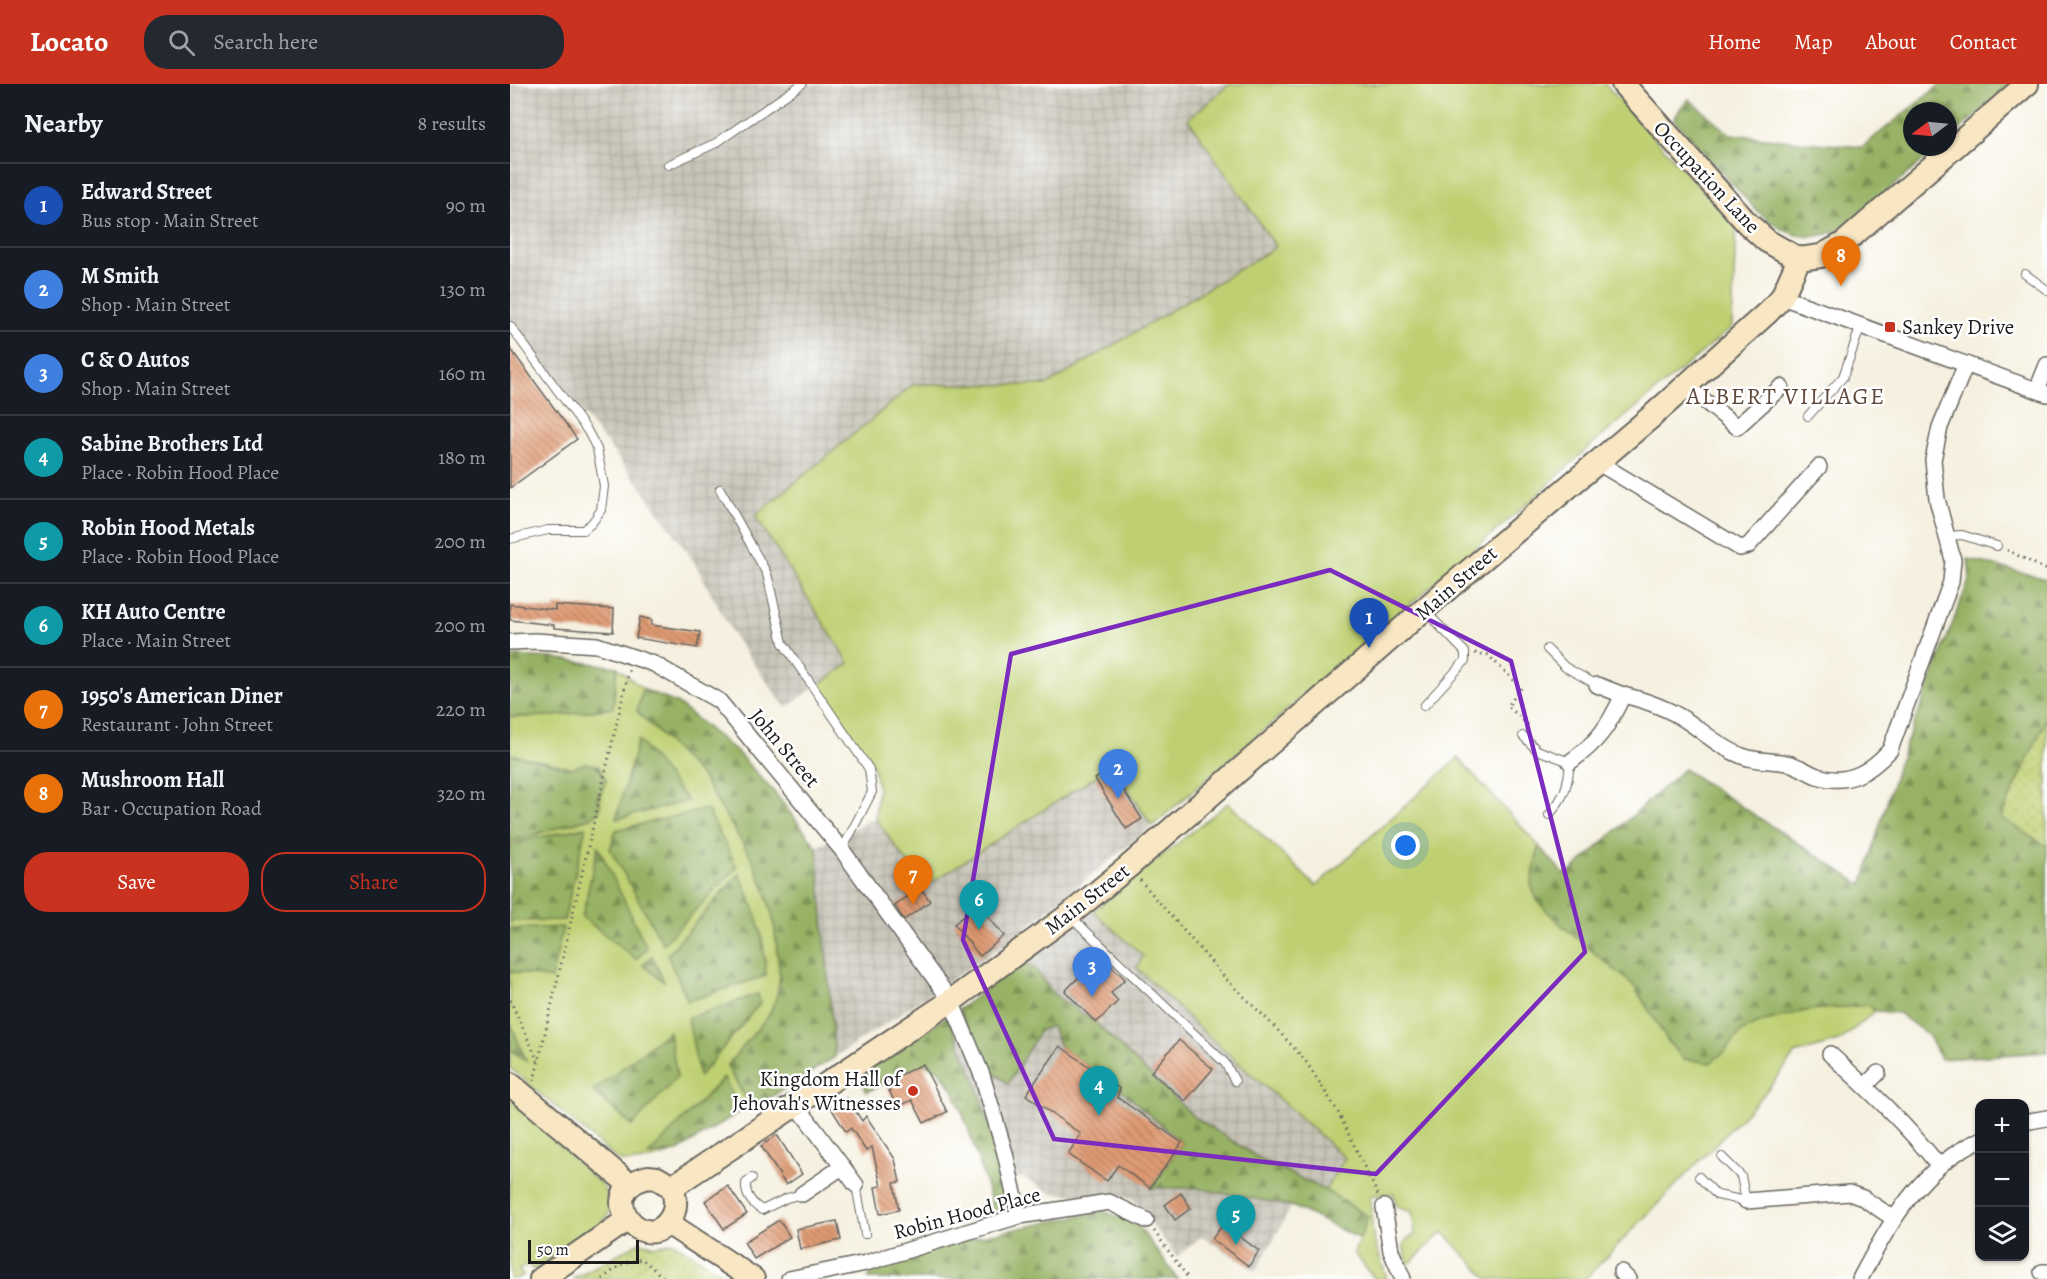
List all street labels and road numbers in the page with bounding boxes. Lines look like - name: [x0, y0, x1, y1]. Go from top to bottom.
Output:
- street label: Occupation Lane: [1647, 115, 1767, 239]
- street label: Main Street: [1409, 539, 1503, 627]
- street label: John Street: [744, 703, 826, 793]
- street label: Main Street: [1039, 857, 1135, 941]
- street label: Robin Hood Place: [890, 1180, 1044, 1246]

